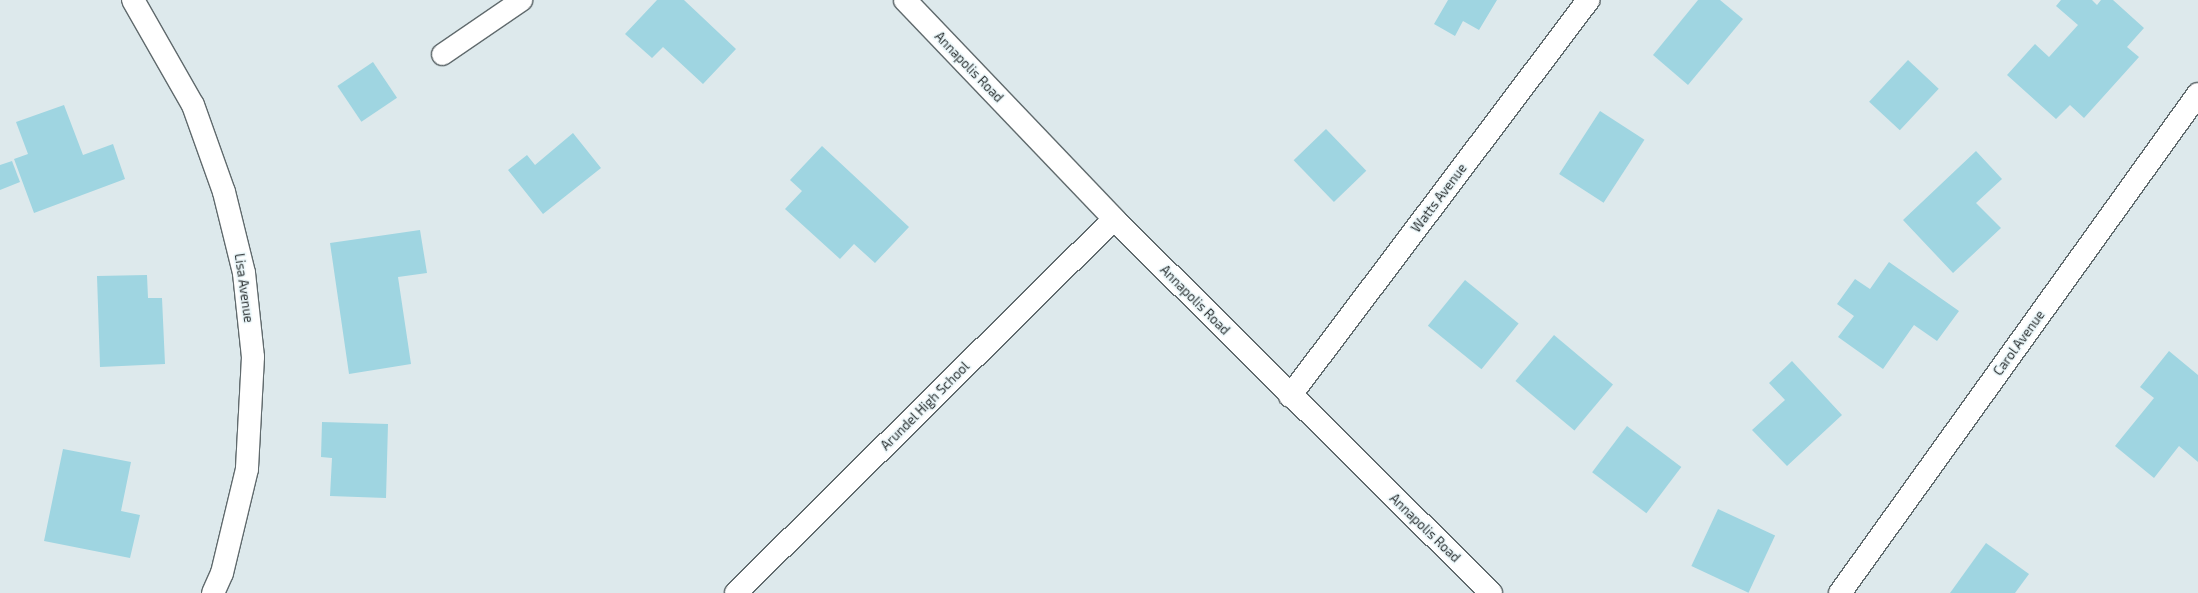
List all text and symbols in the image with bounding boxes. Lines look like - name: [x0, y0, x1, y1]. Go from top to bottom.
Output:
- street label: Annapolis Road: [932, 29, 1006, 105]
- street label: Watts Avenue: [1408, 160, 1470, 236]
- street label: Lisa Avenue: [231, 252, 257, 324]
- street label: Annapolis Road: [1157, 262, 1233, 338]
- street label: Carol Avenue: [1990, 307, 2048, 379]
- street label: Arundel High School: [877, 358, 973, 454]
- street label: Annapolis Road: [1387, 491, 1463, 565]

